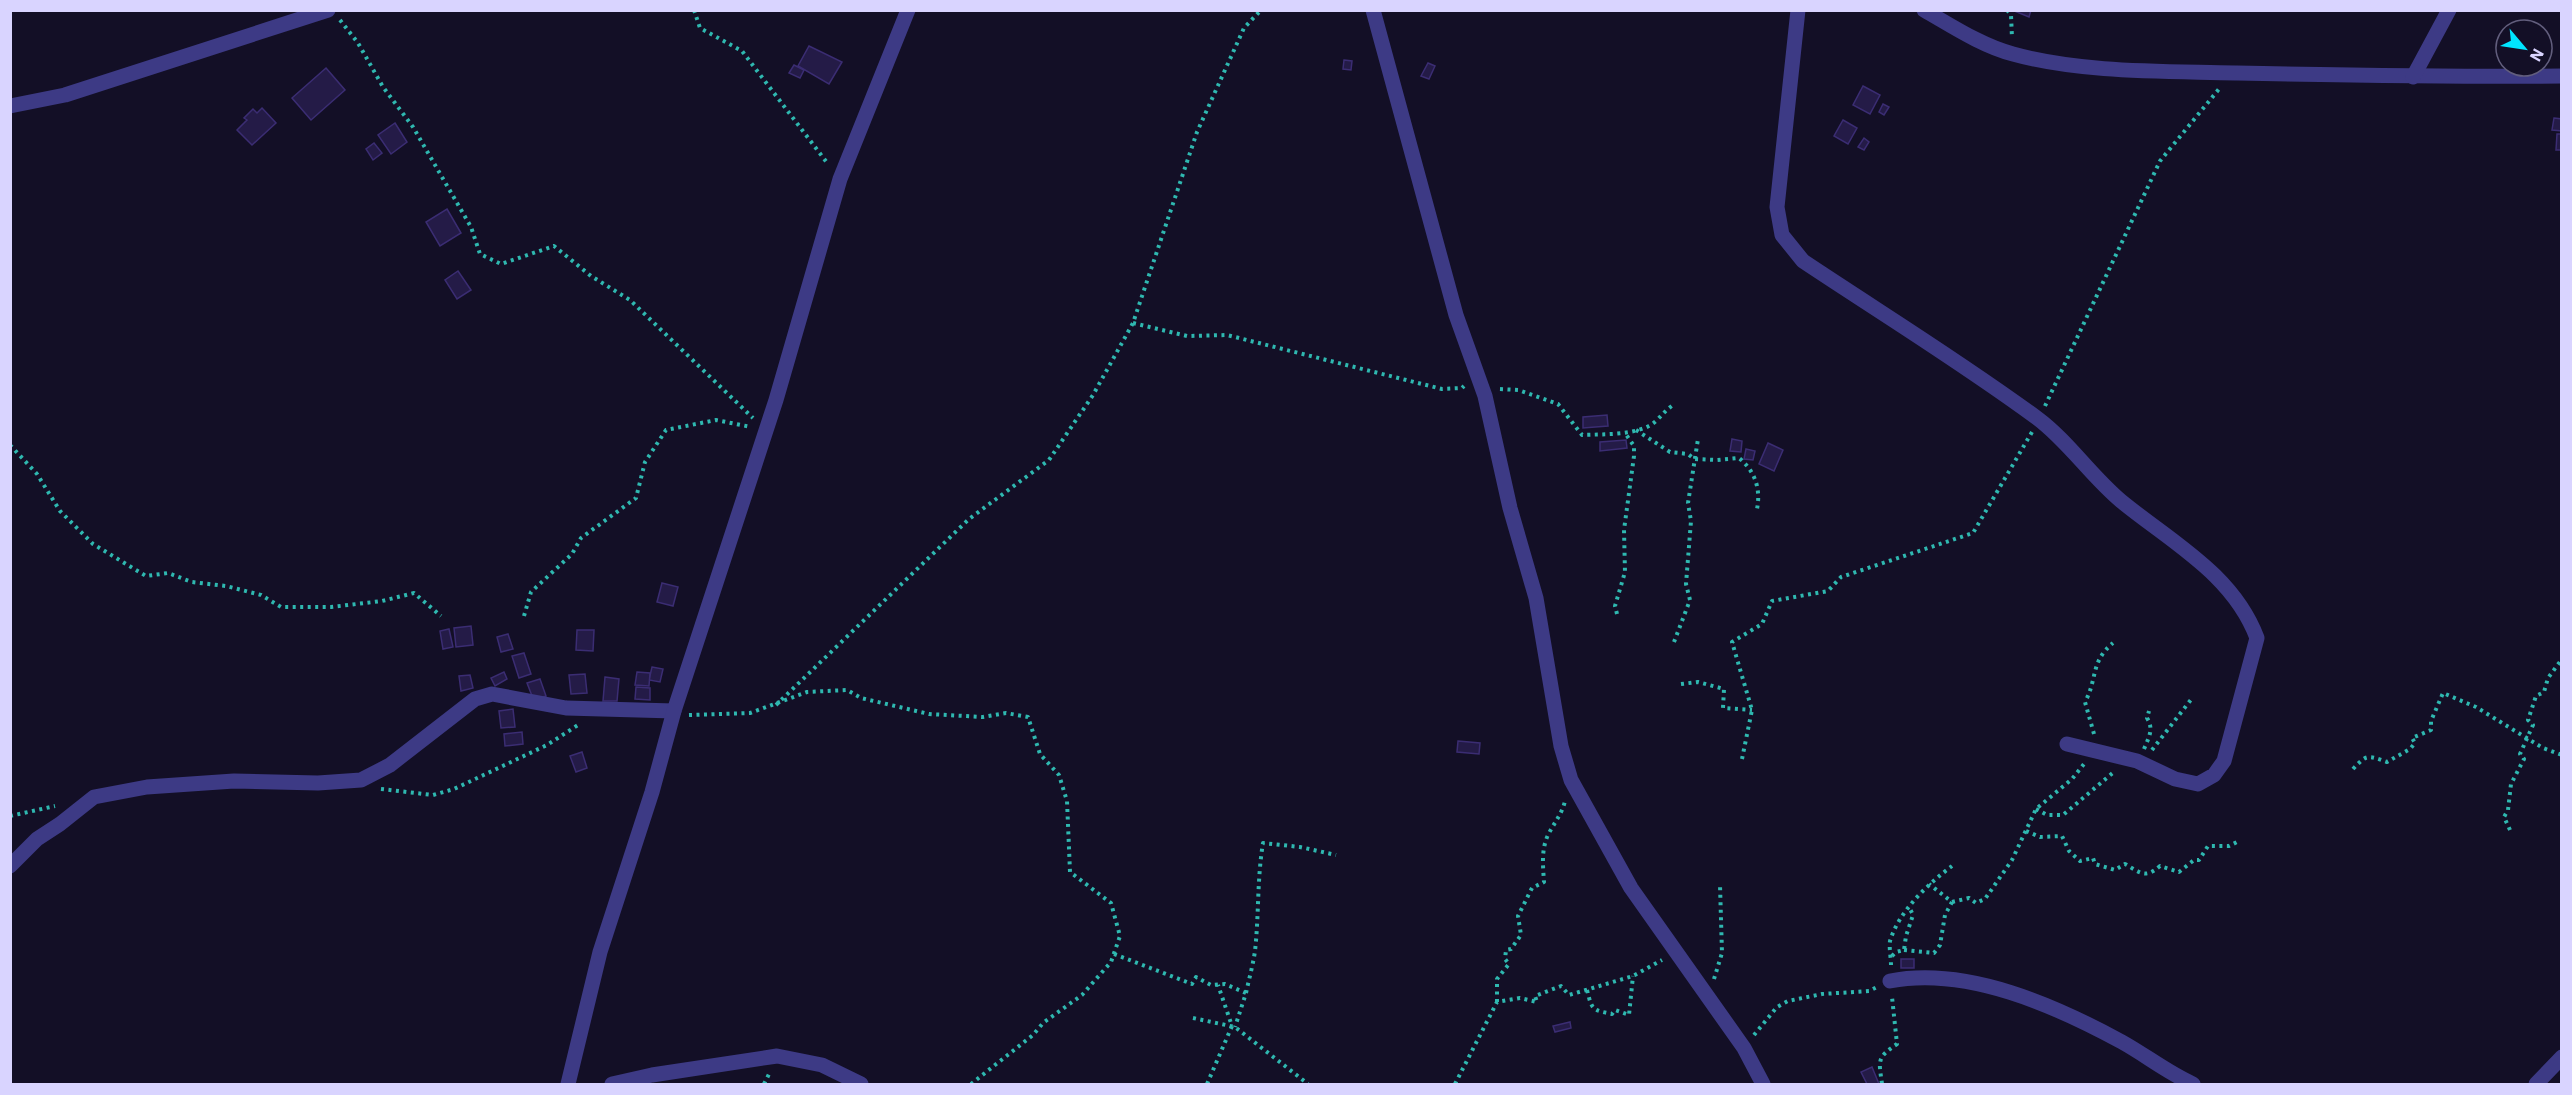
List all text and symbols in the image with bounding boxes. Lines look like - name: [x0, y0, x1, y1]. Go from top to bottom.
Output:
- north arrow: [2494, 18, 2554, 78]
- text: N: [2526, 45, 2549, 65]

